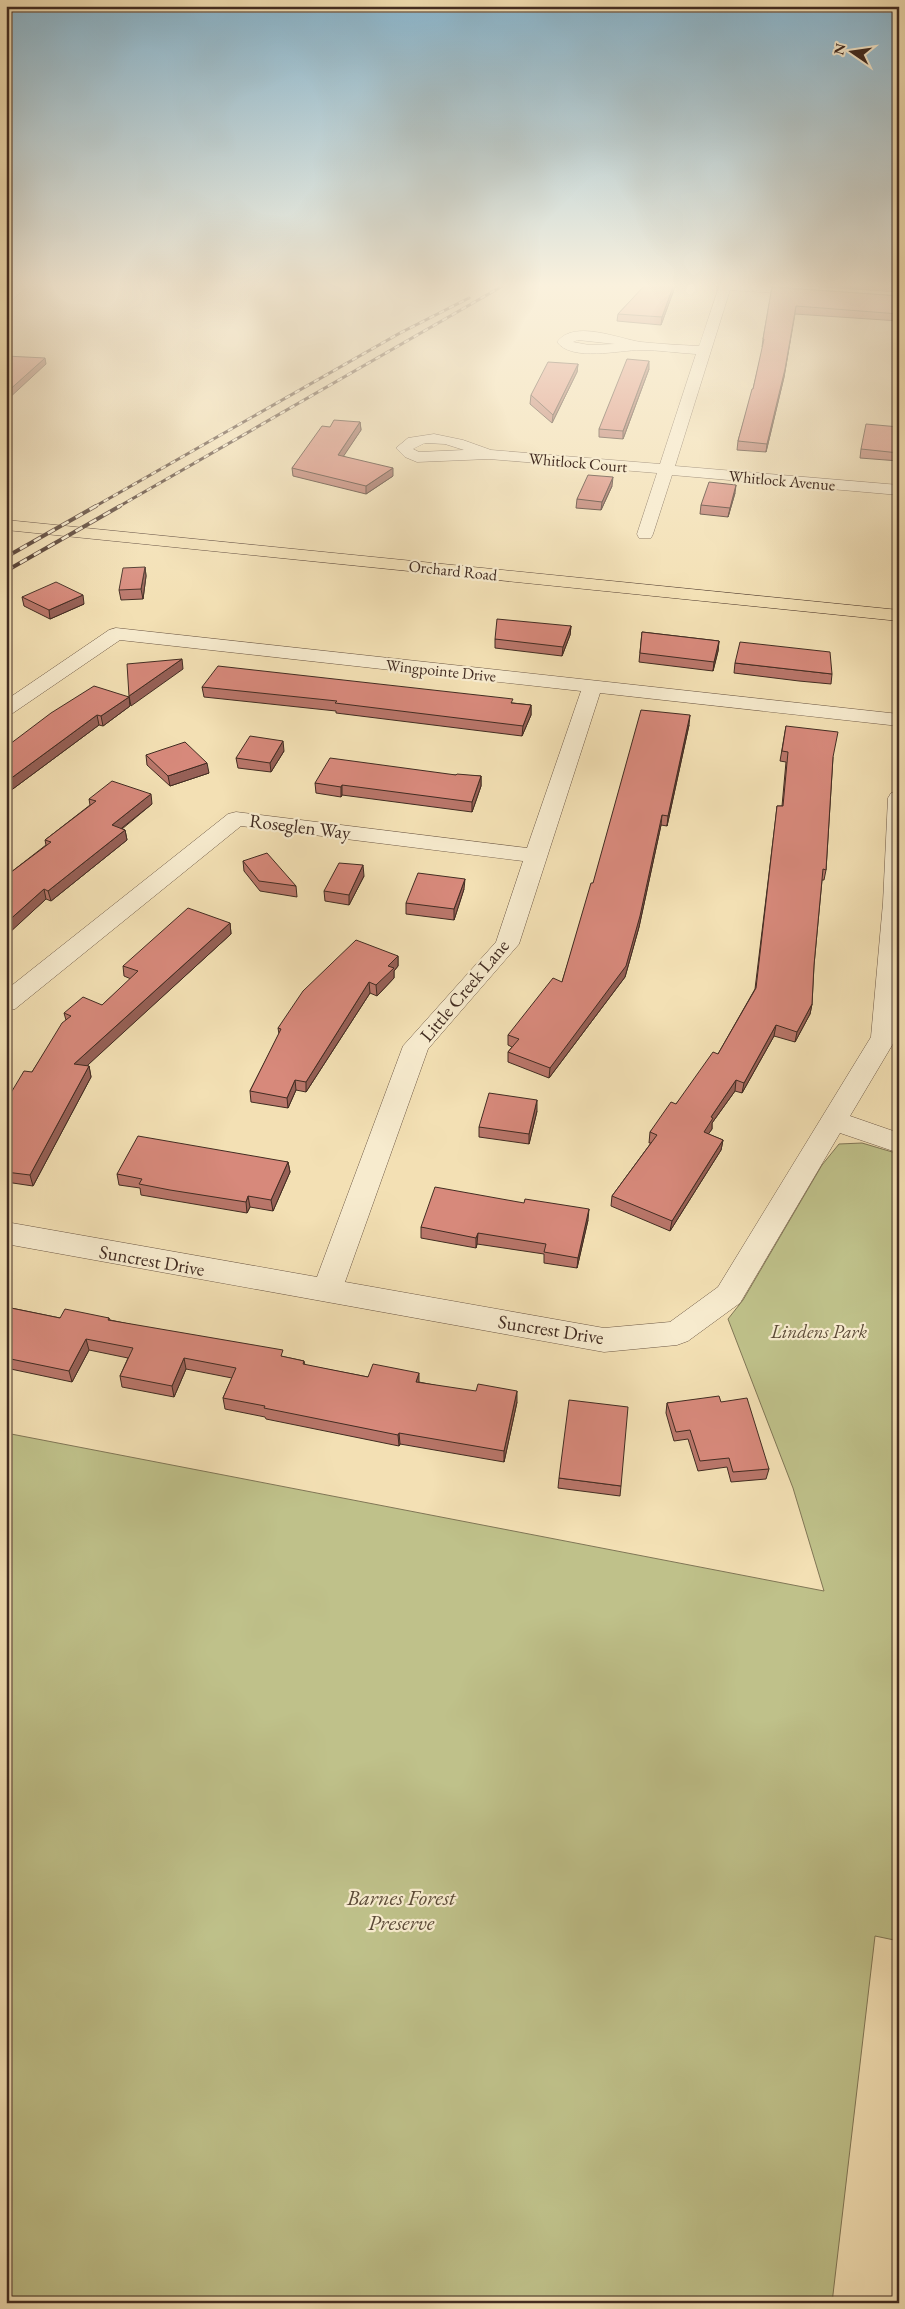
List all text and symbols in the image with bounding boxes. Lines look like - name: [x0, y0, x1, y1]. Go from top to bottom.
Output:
- north arrow: [828, 28, 878, 78]
- text: N: [829, 41, 850, 57]
- street label: Whitlock Court: [528, 448, 628, 477]
- street label: Whitlock Avenue: [728, 465, 836, 496]
- street label: Orchard Road: [408, 555, 499, 586]
- street label: Wingpointe Drive: [385, 654, 497, 687]
- street label: Roseglen Way: [248, 808, 353, 845]
- street label: Little Creek Lane: [414, 934, 515, 1047]
- street label: Suncrest Drive: [97, 1239, 207, 1282]
- street label: Suncrest Drive: [496, 1309, 606, 1350]
- park label: Lindens Park: [770, 1319, 868, 1344]
- park label: Barnes Forest Preserve: [346, 1883, 457, 1937]

